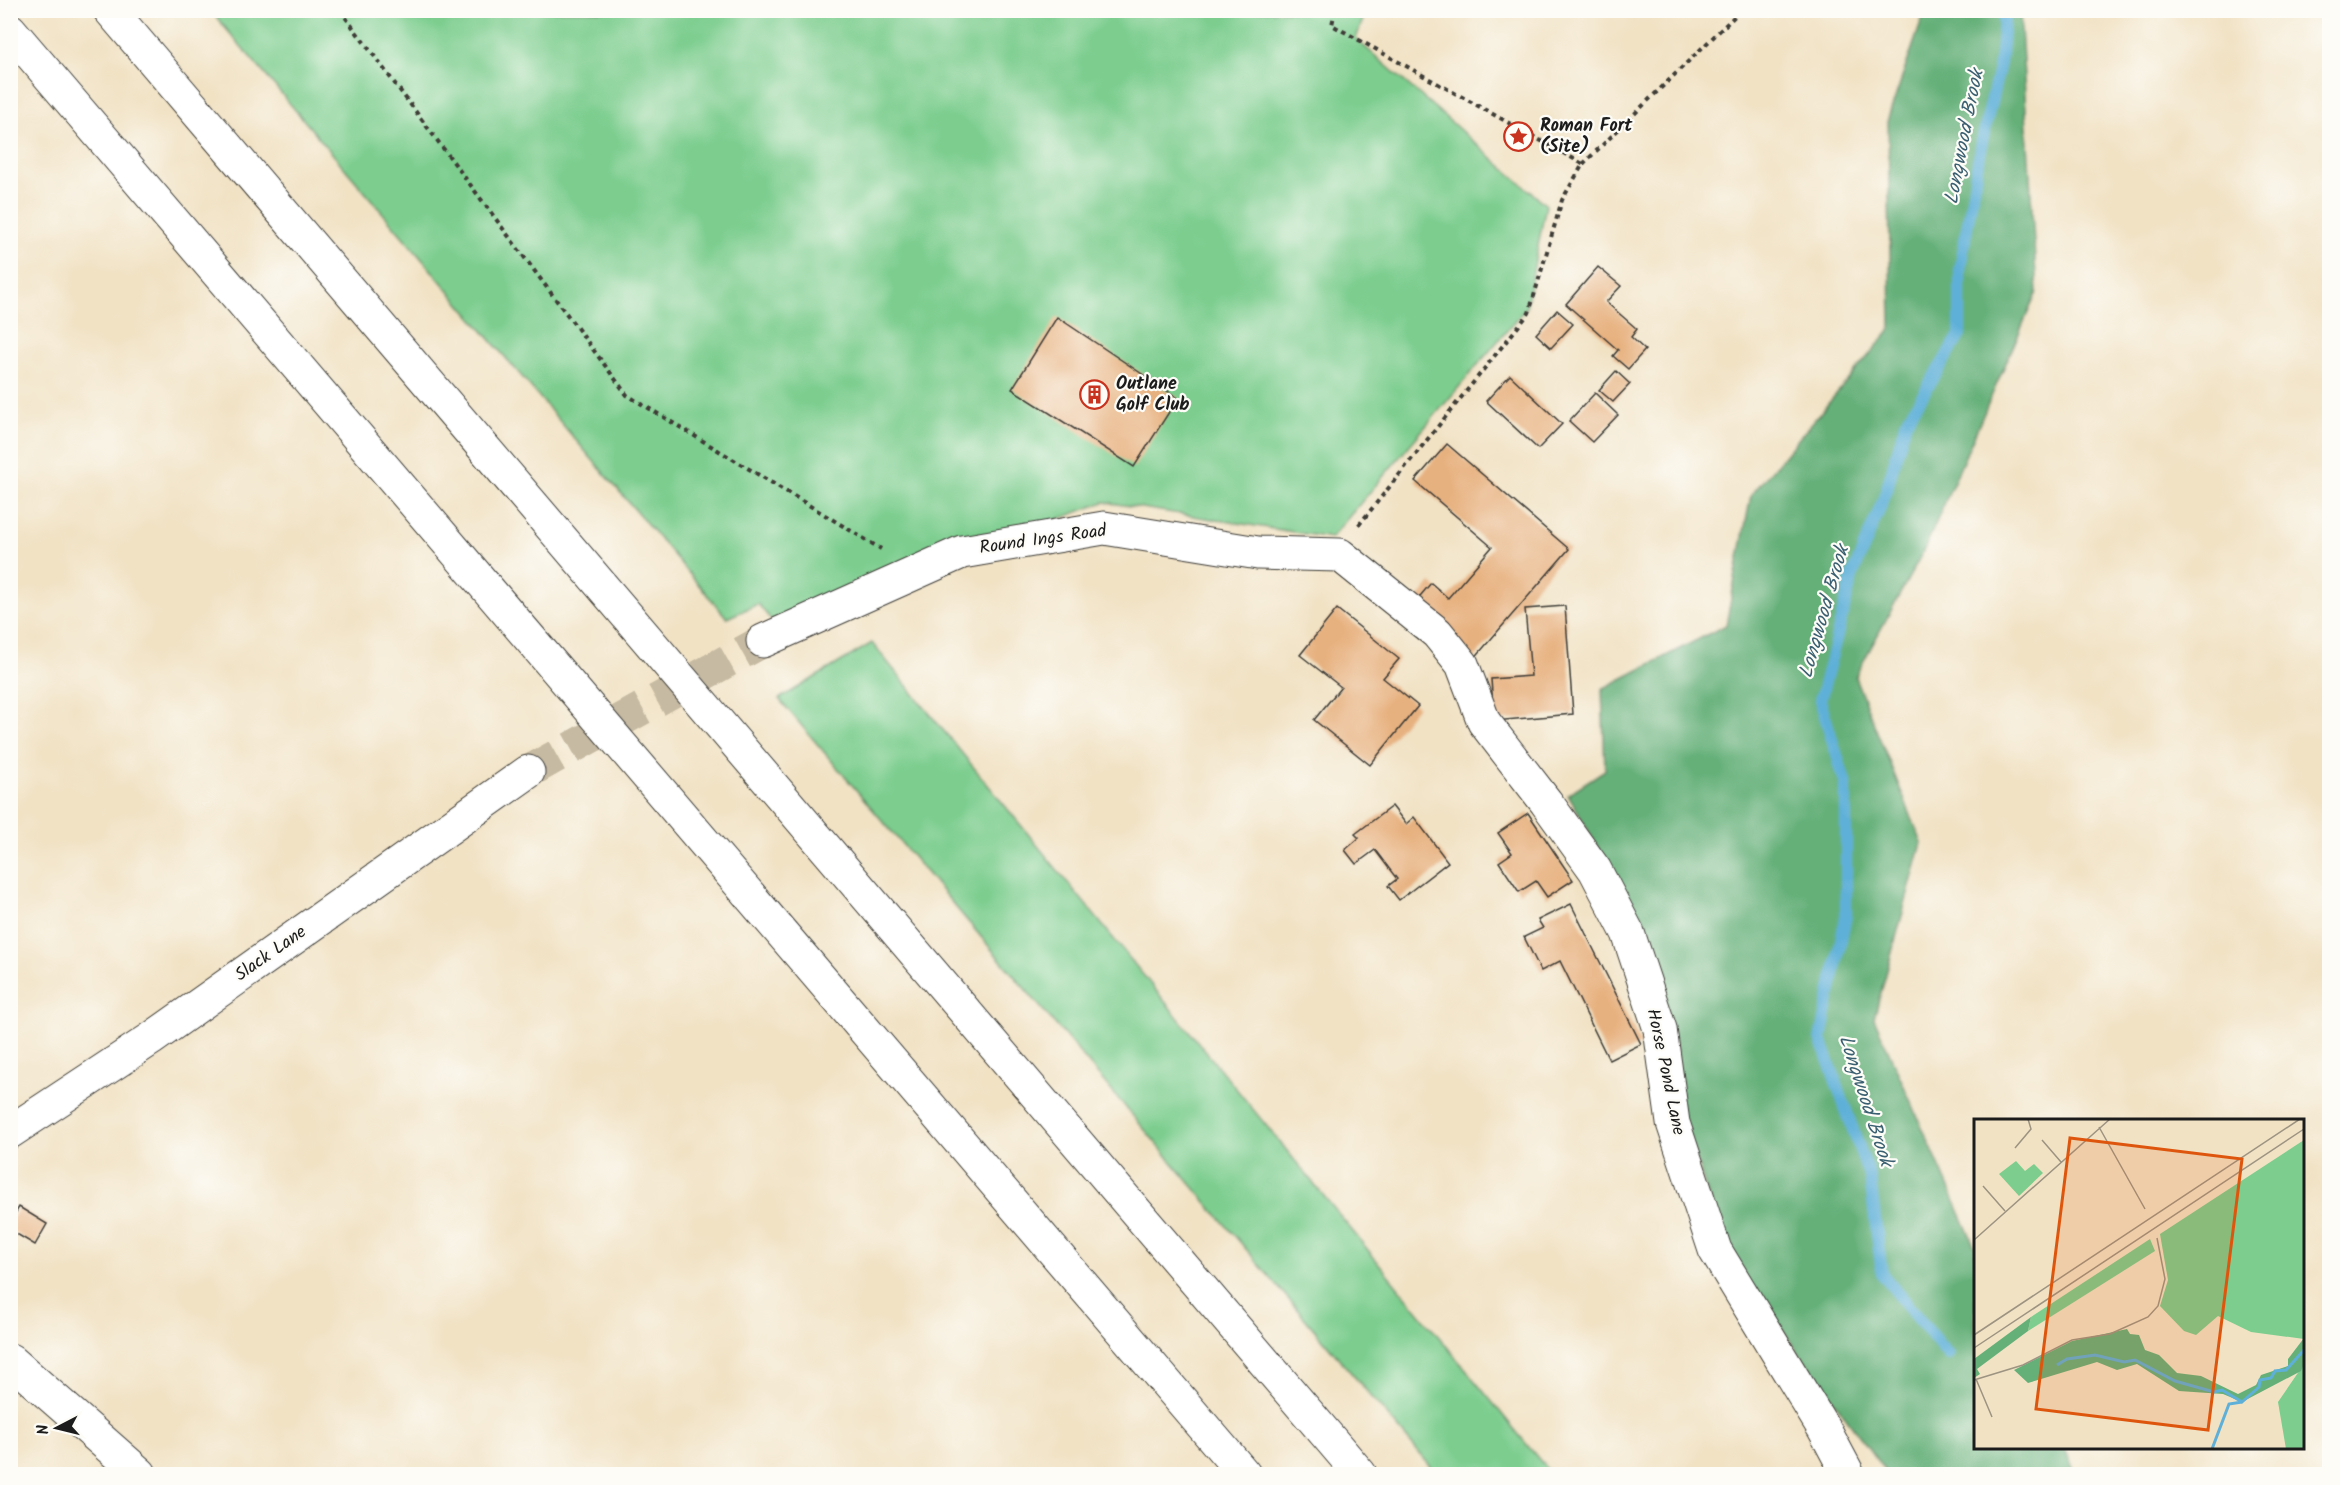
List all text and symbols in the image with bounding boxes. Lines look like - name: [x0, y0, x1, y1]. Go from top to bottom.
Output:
- water label: Longwood Brook: [1936, 64, 1994, 207]
- place label: Roman Fort (Site): [1540, 112, 1633, 162]
- place icon: Roman Fort (Site): [1503, 120, 1535, 152]
- place label: Outlane Golf Club: [1116, 370, 1189, 420]
- building icon: Outlane Golf Club: [1079, 378, 1111, 410]
- street label: Round Ings Road: [978, 517, 1109, 563]
- water label: Longwood Brook: [1791, 539, 1860, 682]
- street label: Slack Lane: [229, 919, 313, 989]
- street label: Horse Pond Lane: [1637, 1006, 1693, 1138]
- water label: Longwood Brook: [1829, 1031, 1902, 1173]
- inset map: [1974, 1119, 2304, 1449]
- north arrow: [27, 1398, 87, 1458]
- text: N: [31, 1423, 57, 1436]

